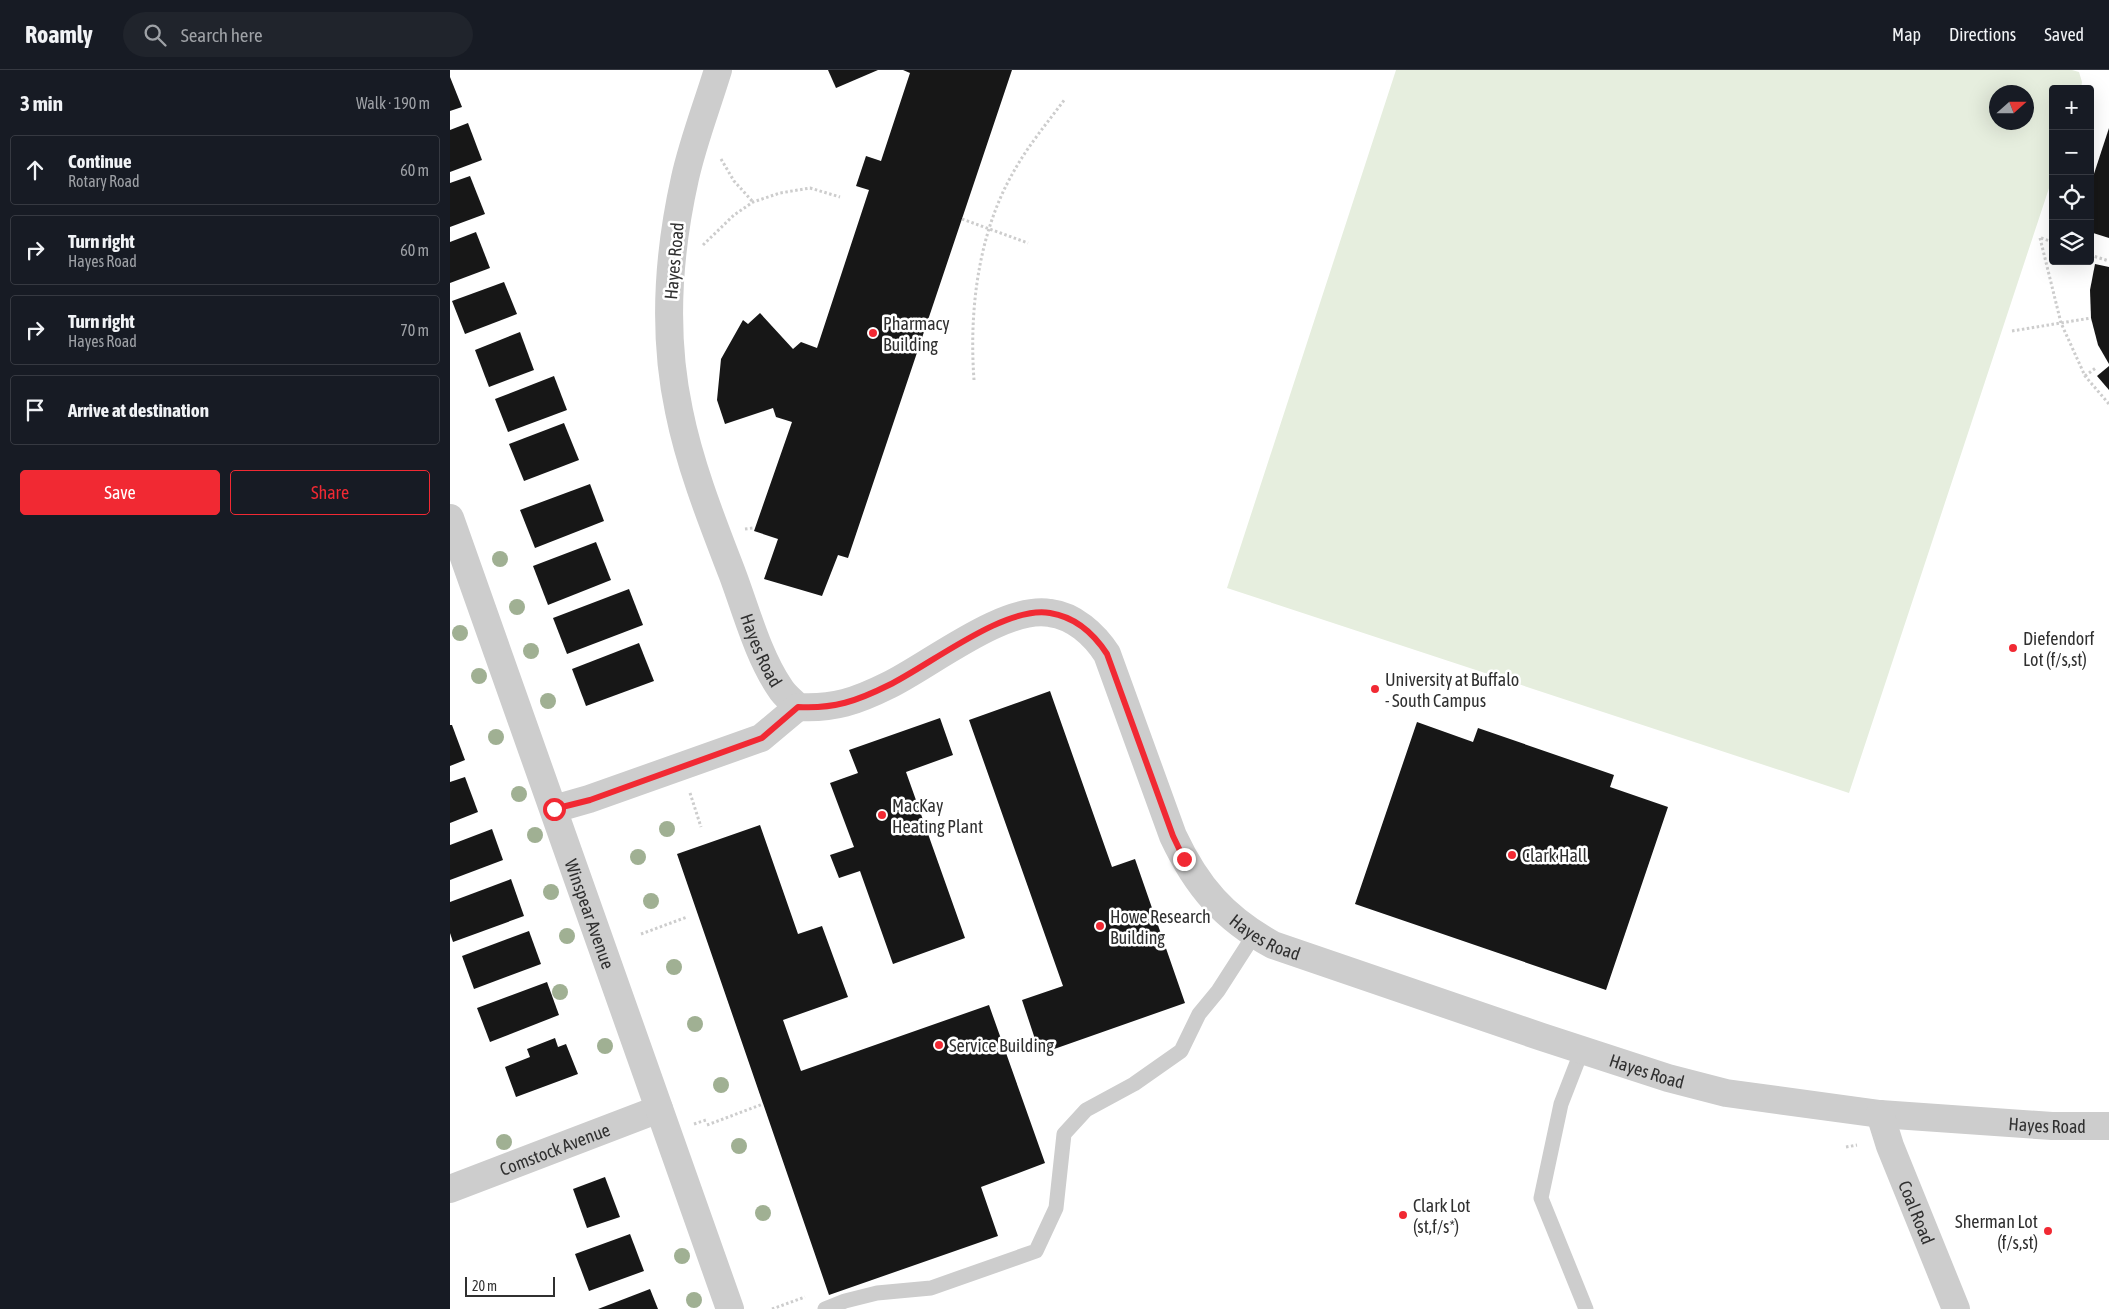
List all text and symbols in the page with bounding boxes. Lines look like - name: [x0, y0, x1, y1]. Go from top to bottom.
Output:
- search box: [123, 12, 473, 57]
- text: Roamly: [25, 21, 93, 48]
- icon: search: [141, 21, 169, 49]
- text: Search here: [181, 24, 263, 46]
- text: Map: [1892, 24, 1921, 45]
- text: Directions: [1949, 24, 2016, 45]
- text: Saved: [2044, 24, 2084, 45]
- north arrow: [1989, 85, 2034, 130]
- map controls: [2049, 85, 2094, 265]
- button: +: [2049, 85, 2094, 130]
- text: 3 min: [20, 91, 63, 115]
- text: Walk · 190 m: [356, 94, 430, 112]
- button: −: [2049, 130, 2094, 175]
- text: Continue: [68, 150, 132, 172]
- icon: ahead: [21, 156, 49, 184]
- text: 60 m: [400, 161, 429, 179]
- text: Rotary Road: [68, 172, 140, 190]
- button: locate: [2049, 175, 2094, 220]
- button: layers: [2049, 220, 2094, 265]
- street label: Hayes Road: [660, 222, 688, 300]
- text: Turn right: [68, 230, 135, 252]
- icon: right: [21, 236, 49, 264]
- text: 60 m: [400, 241, 429, 259]
- text: Hayes Road: [68, 252, 137, 270]
- text: Turn right: [68, 310, 135, 332]
- place label: Pharmacy Building: [883, 313, 950, 355]
- icon: right: [21, 316, 49, 344]
- text: 70 m: [400, 321, 429, 339]
- marker: Pharmacy Building: [867, 327, 879, 339]
- text: Hayes Road: [68, 332, 137, 350]
- icon: arrive: [21, 396, 49, 424]
- text: Arrive at destination: [68, 399, 209, 421]
- button: Save: [20, 470, 220, 515]
- button: Share: [230, 470, 430, 515]
- street label: Hayes Road: [737, 611, 787, 691]
- place label: Diefendorf Lot (f/s,st): [2023, 628, 2094, 670]
- marker: Diefendorf Lot (f/s,st): [2007, 642, 2019, 654]
- place label: University at Buffalo - South Campus: [1385, 669, 1519, 711]
- marker: University at Buffalo - South Campus: [1369, 683, 1381, 695]
- place label: MacKay Heating Plant: [892, 795, 983, 837]
- route start: [543, 798, 566, 821]
- marker: MacKay Heating Plant: [876, 809, 888, 821]
- place label: Clark Hall: [1522, 845, 1588, 866]
- route end: [1173, 848, 1196, 871]
- marker: Clark Hall: [1506, 849, 1518, 861]
- street label: Winspear Avenue: [561, 856, 619, 972]
- place label: Howe Research Building: [1110, 906, 1211, 948]
- street label: Hayes Road: [1226, 909, 1303, 964]
- marker: Howe Research Building: [1094, 920, 1106, 932]
- place label: Service Building: [949, 1035, 1054, 1056]
- marker: Service Building: [933, 1039, 945, 1051]
- street label: Hayes Road: [1607, 1049, 1687, 1092]
- street label: Hayes Road: [2008, 1112, 2086, 1137]
- street label: Comstock Avenue: [497, 1118, 613, 1180]
- street label: Coal Road: [1895, 1177, 1939, 1247]
- place label: Clark Lot (st,f/s*): [1413, 1195, 1471, 1237]
- marker: Clark Lot (st,f/s*): [1397, 1209, 1409, 1221]
- place label: Sherman Lot (f/s,st): [1955, 1211, 2038, 1253]
- marker: Sherman Lot (f/s,st): [2042, 1225, 2054, 1237]
- scale bar: [465, 1274, 555, 1297]
- text: 20 m: [472, 1278, 497, 1294]

